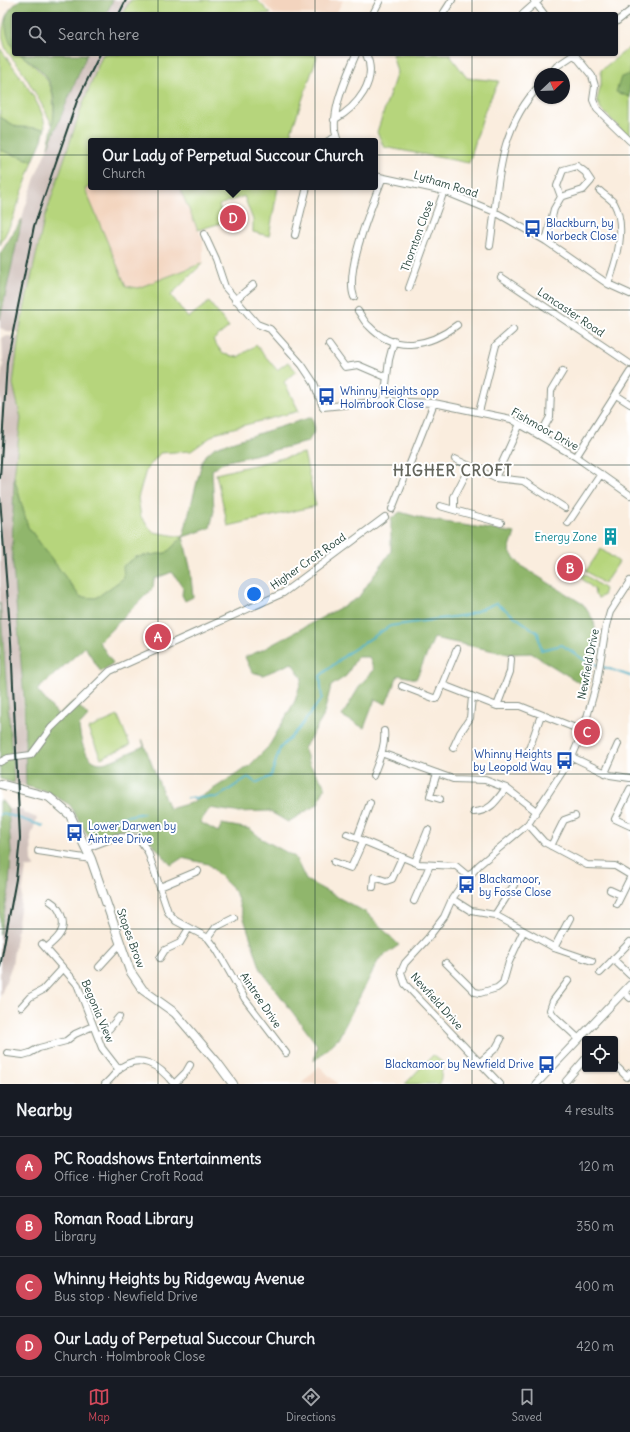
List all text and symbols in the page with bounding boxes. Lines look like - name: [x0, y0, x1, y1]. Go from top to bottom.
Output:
- search box: [12, 12, 618, 56]
- icon: search: [26, 23, 48, 45]
- text: Search here: [58, 25, 139, 44]
- north arrow: [534, 68, 570, 104]
- popup: [88, 138, 378, 190]
- text: Our Lady of Perpetual Succour Church: [102, 146, 364, 165]
- text: Church: [102, 165, 145, 182]
- street label: Lytham Road: [412, 168, 480, 201]
- street label: Thornton Close: [398, 198, 436, 274]
- pin: D: [220, 203, 246, 233]
- place label: Blackburn, by Norbeck Close: [546, 216, 617, 243]
- bus stop icon: Blackburn, by Norbeck Close: [523, 219, 543, 239]
- street label: Lancaster Road: [535, 284, 608, 340]
- place label: Whinny Heights opp Holmbrook Close: [340, 384, 439, 411]
- bus stop icon: Whinny Heights opp Holmbrook Close: [317, 387, 337, 407]
- street label: Fishmoor Drive: [509, 405, 581, 453]
- district label: HIGHER CROFT: [393, 461, 513, 480]
- building icon: Energy Zone: [600, 527, 620, 547]
- street label: Higher Croft Road: [267, 529, 349, 592]
- place label: Energy Zone: [534, 530, 597, 544]
- pin: B: [557, 553, 583, 583]
- your location: [244, 584, 264, 604]
- pin: A: [145, 622, 171, 652]
- street label: Newfield Drive: [574, 627, 602, 701]
- pin: C: [574, 717, 600, 747]
- place label: Whinny Heights by Leopold Way: [473, 747, 552, 774]
- bus stop icon: Whinny Heights by Leopold Way: [555, 750, 575, 770]
- place label: Lower Darwen by Aintree Drive: [88, 819, 176, 846]
- bus stop icon: Lower Darwen by Aintree Drive: [65, 822, 85, 842]
- place label: Blackamoor, by Fosse Close: [479, 872, 551, 899]
- bus stop icon: Blackamoor, by Fosse Close: [456, 875, 476, 895]
- street label: Stopes Brow: [114, 906, 148, 970]
- street label: Aintree Drive: [237, 969, 285, 1031]
- street label: Newfield Drive: [408, 970, 466, 1032]
- street label: Begonia View: [78, 977, 118, 1045]
- map controls: [582, 1036, 618, 1072]
- button: locate: [582, 1036, 618, 1072]
- bus stop icon: Blackamoor by Newfield Drive: [537, 1054, 557, 1074]
- place label: Blackamoor by Newfield Drive: [385, 1057, 534, 1071]
- text: Nearby: [16, 1099, 72, 1121]
- text: 4 results: [565, 1102, 614, 1119]
- text: PC Roadshows Entertainments: [54, 1149, 261, 1168]
- text: A: [25, 1158, 33, 1175]
- text: 120 m: [579, 1158, 614, 1175]
- text: Office · Higher Croft Road: [54, 1168, 203, 1185]
- text: Roman Road Library: [54, 1209, 194, 1228]
- text: B: [25, 1218, 33, 1235]
- text: 350 m: [576, 1218, 614, 1235]
- text: Library: [54, 1228, 96, 1245]
- text: Whinny Heights by Ridgeway Avenue: [54, 1269, 305, 1288]
- text: C: [25, 1278, 33, 1295]
- text: 400 m: [575, 1278, 614, 1295]
- text: Bus stop · Newfield Drive: [54, 1288, 198, 1305]
- text: Our Lady of Perpetual Succour Church: [54, 1329, 315, 1348]
- text: D: [24, 1338, 34, 1355]
- text: 420 m: [576, 1338, 614, 1355]
- text: Church · Holmbrook Close: [54, 1348, 205, 1365]
- tab: Map: [88, 1386, 110, 1424]
- tab: Directions: [286, 1386, 336, 1424]
- tab: Saved: [512, 1386, 542, 1424]

